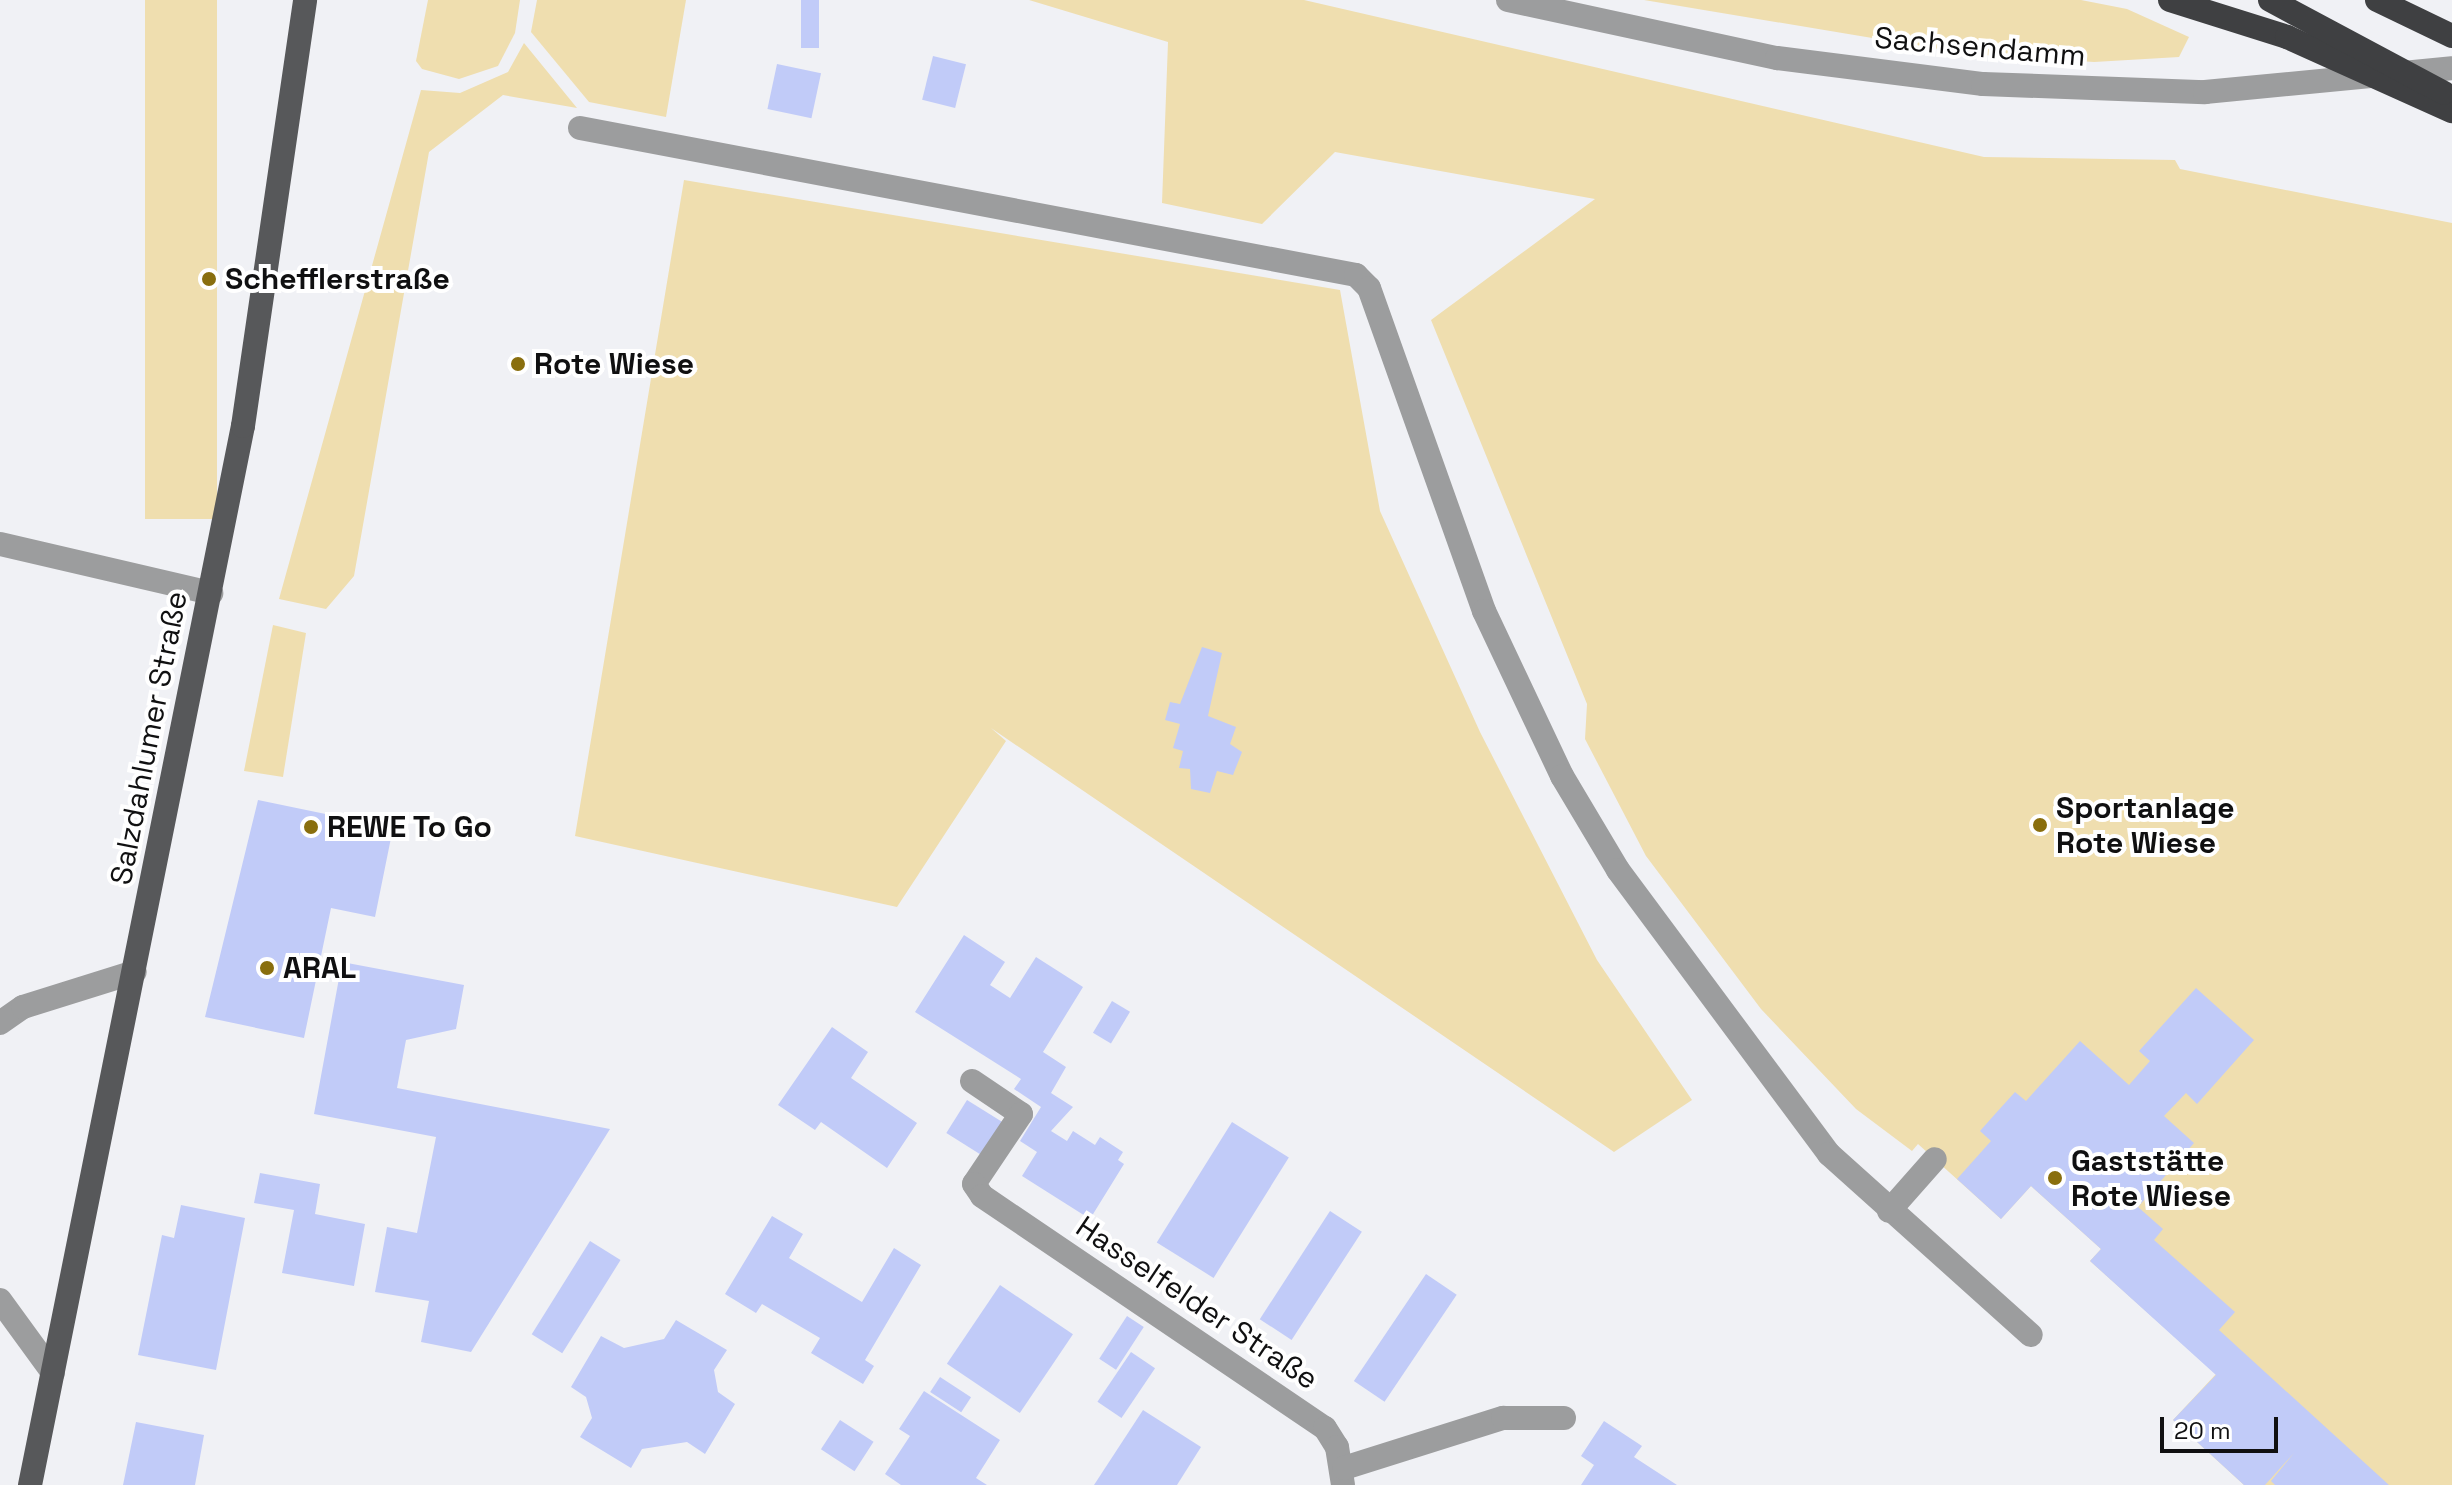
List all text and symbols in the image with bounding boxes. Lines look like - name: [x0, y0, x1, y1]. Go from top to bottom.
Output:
- street label: Sachsendamm: [1873, 20, 2087, 74]
- place label: Schefflerstraße: [225, 261, 450, 297]
- marker: Schefflerstraße: [200, 270, 218, 288]
- place label: Rote Wiese: [534, 346, 694, 382]
- marker: Rote Wiese: [509, 355, 527, 373]
- street label: Salzdahlumer Straße: [103, 588, 195, 888]
- place label: Sportanlage Rote Wiese: [2056, 790, 2235, 860]
- place label: REWE To Go: [327, 809, 493, 845]
- marker: Sportanlage Rote Wiese: [2031, 816, 2049, 834]
- marker: REWE To Go: [302, 818, 320, 836]
- place label: ARAL: [283, 950, 356, 986]
- marker: ARAL: [258, 959, 276, 977]
- place label: Gaststätte Rote Wiese: [2071, 1143, 2231, 1214]
- marker: Gaststätte Rote Wiese: [2046, 1169, 2064, 1187]
- street label: Hasselfelder Straße: [1069, 1209, 1325, 1397]
- scale bar: [2164, 1401, 2282, 1451]
- text: 20 m: [2174, 1415, 2231, 1446]

